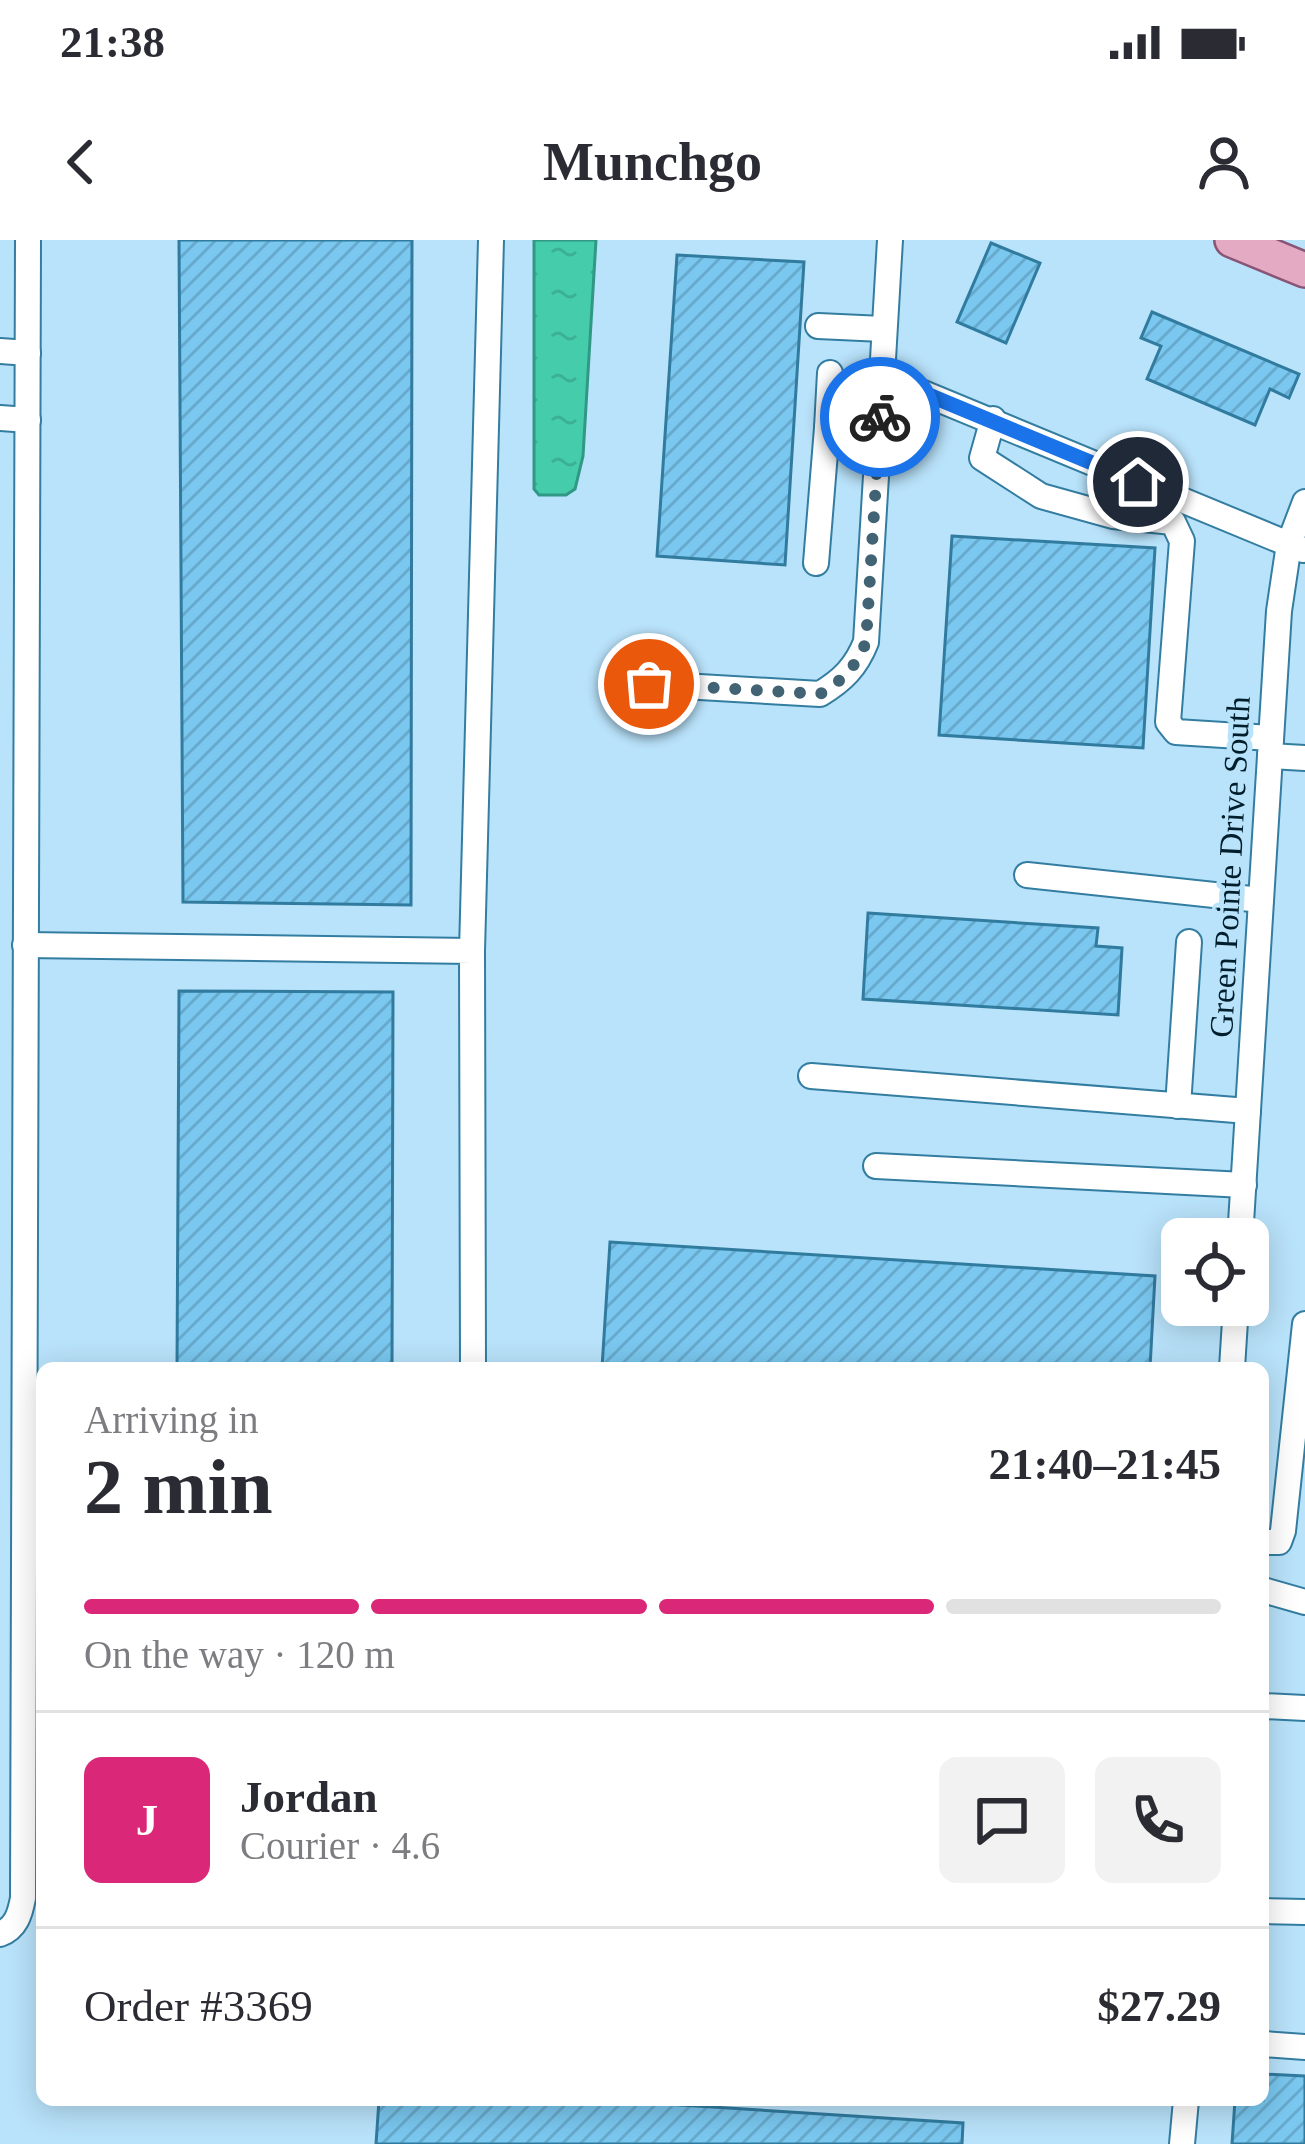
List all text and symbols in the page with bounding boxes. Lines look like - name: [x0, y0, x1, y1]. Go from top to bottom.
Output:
- text: 21:38: [60, 17, 165, 67]
- icon: back: [48, 129, 114, 195]
- icon: person: [1191, 129, 1257, 195]
- text: Munchgo: [543, 132, 762, 192]
- courier: [820, 357, 940, 477]
- icon: bike: [847, 384, 913, 450]
- pin: [1087, 431, 1189, 533]
- icon: home: [1105, 449, 1171, 515]
- pin: [598, 633, 700, 735]
- icon: bag: [616, 651, 682, 717]
- street label: Green Pointe Drive South: [1203, 695, 1257, 1039]
- map controls: [1161, 1218, 1269, 1326]
- button: locate: [1161, 1218, 1269, 1326]
- text: Arriving in: [84, 1398, 258, 1441]
- text: 21:40–21:45: [989, 1439, 1221, 1489]
- text: 2 min: [84, 1443, 273, 1530]
- text: On the way · 120 m: [84, 1633, 395, 1676]
- button: chat: [939, 1757, 1065, 1883]
- button: phone: [1095, 1757, 1221, 1883]
- text: Jordan: [240, 1772, 378, 1822]
- text: J: [136, 1795, 158, 1845]
- text: Courier · 4.6: [240, 1824, 440, 1867]
- text: Order #3369: [84, 1981, 313, 2031]
- text: $27.29: [1097, 1981, 1221, 2031]

